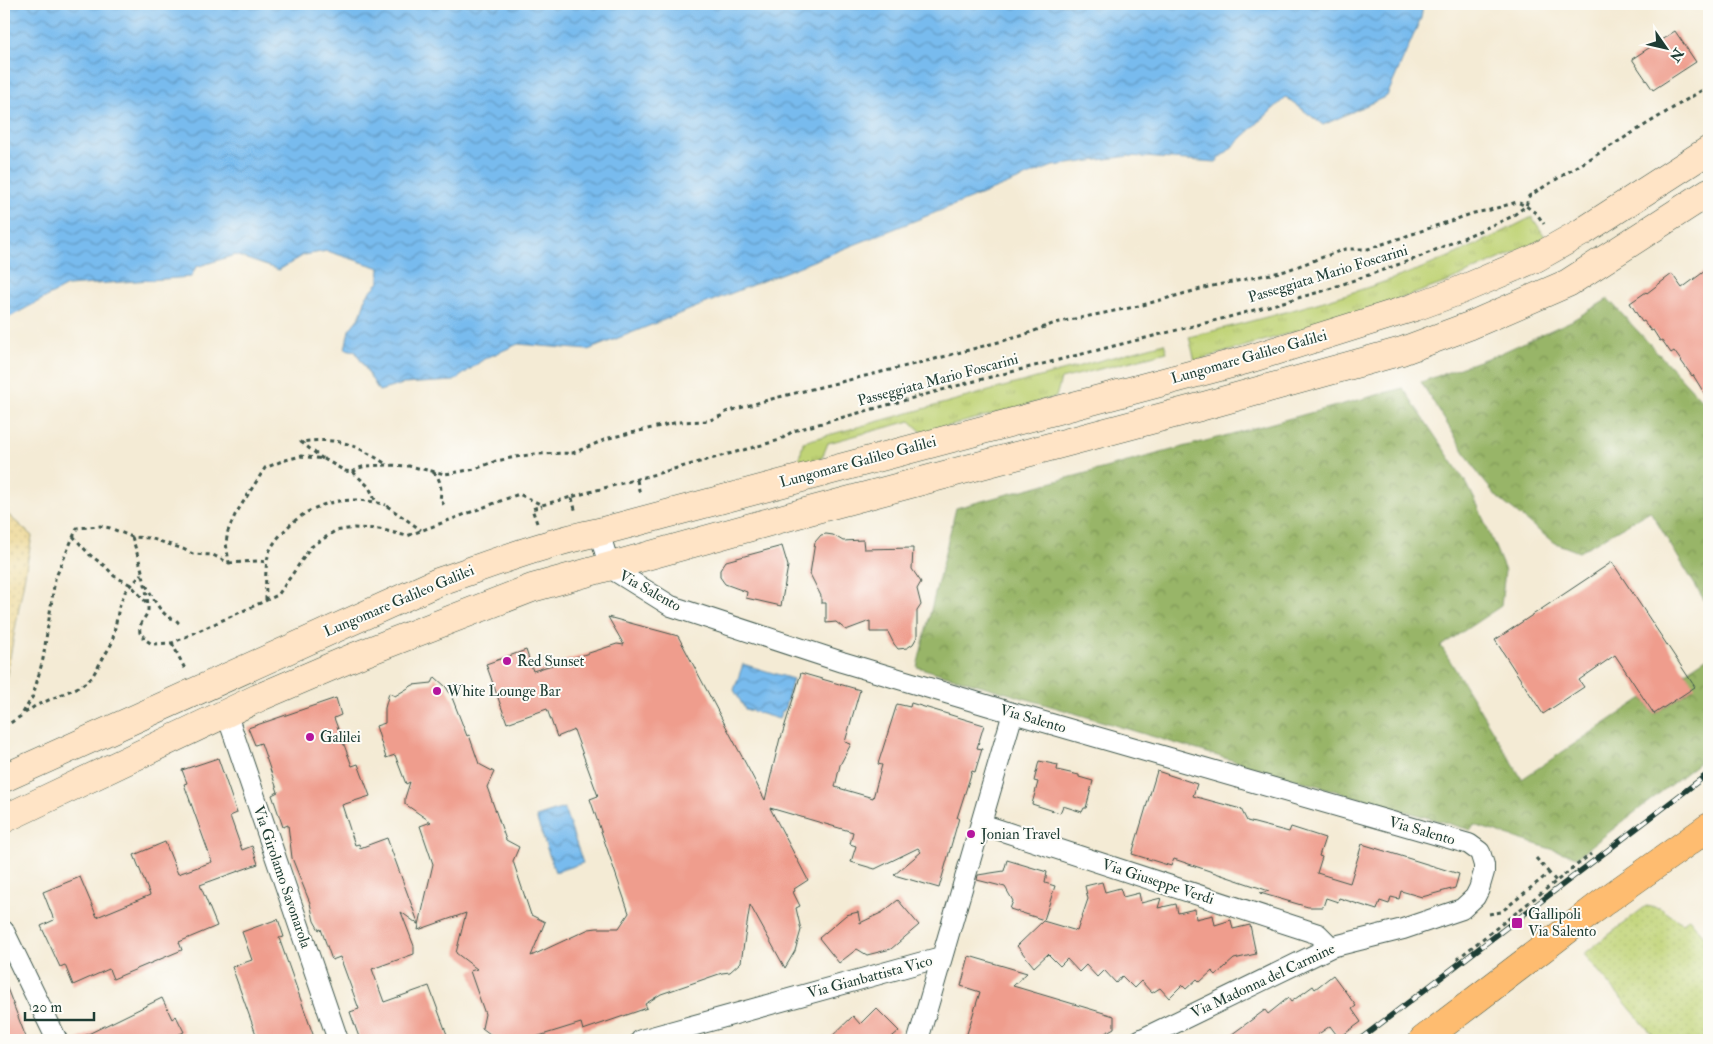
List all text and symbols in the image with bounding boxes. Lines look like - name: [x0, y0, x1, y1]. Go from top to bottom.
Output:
- north arrow: [1640, 22, 1690, 72]
- text: N: [1666, 44, 1687, 65]
- street label: Passeggiata Mario Foscarini: [1246, 241, 1410, 307]
- street label: Lungomare Galileo Galilei: [1169, 326, 1329, 388]
- street label: Passeggiata Mario Foscarini: [856, 349, 1020, 411]
- street label: Lungomare Galileo Galilei: [778, 432, 938, 492]
- street label: Lungomare Galileo Galilei: [321, 561, 477, 641]
- street label: Via Salento: [616, 566, 684, 616]
- place label: Red Sunset: [517, 652, 585, 671]
- marker: Red Sunset: [501, 655, 513, 667]
- place label: White Lounge Bar: [446, 682, 561, 701]
- marker: White Lounge Bar: [431, 685, 443, 697]
- street label: Via Salento: [998, 700, 1068, 738]
- place label: Galilei: [320, 728, 361, 747]
- marker: Galilei: [304, 731, 316, 743]
- street label: Via Girolamo Savonarola: [249, 803, 316, 952]
- street label: Via Salento: [1387, 812, 1457, 850]
- place label: Jonian Travel: [980, 825, 1060, 845]
- marker: Jonian Travel: [965, 828, 977, 840]
- street label: Via Giuseppe Verdi: [1099, 855, 1216, 910]
- place label: Gallipoli Via Salento: [1528, 905, 1596, 941]
- marker: Gallipoli Via Salento: [1510, 916, 1524, 930]
- street label: Via Madonna del Carmine: [1188, 939, 1338, 1023]
- street label: Via Gianbattista Vico: [805, 951, 935, 1003]
- scale bar: [25, 989, 94, 1021]
- text: 20 m: [32, 998, 62, 1017]

